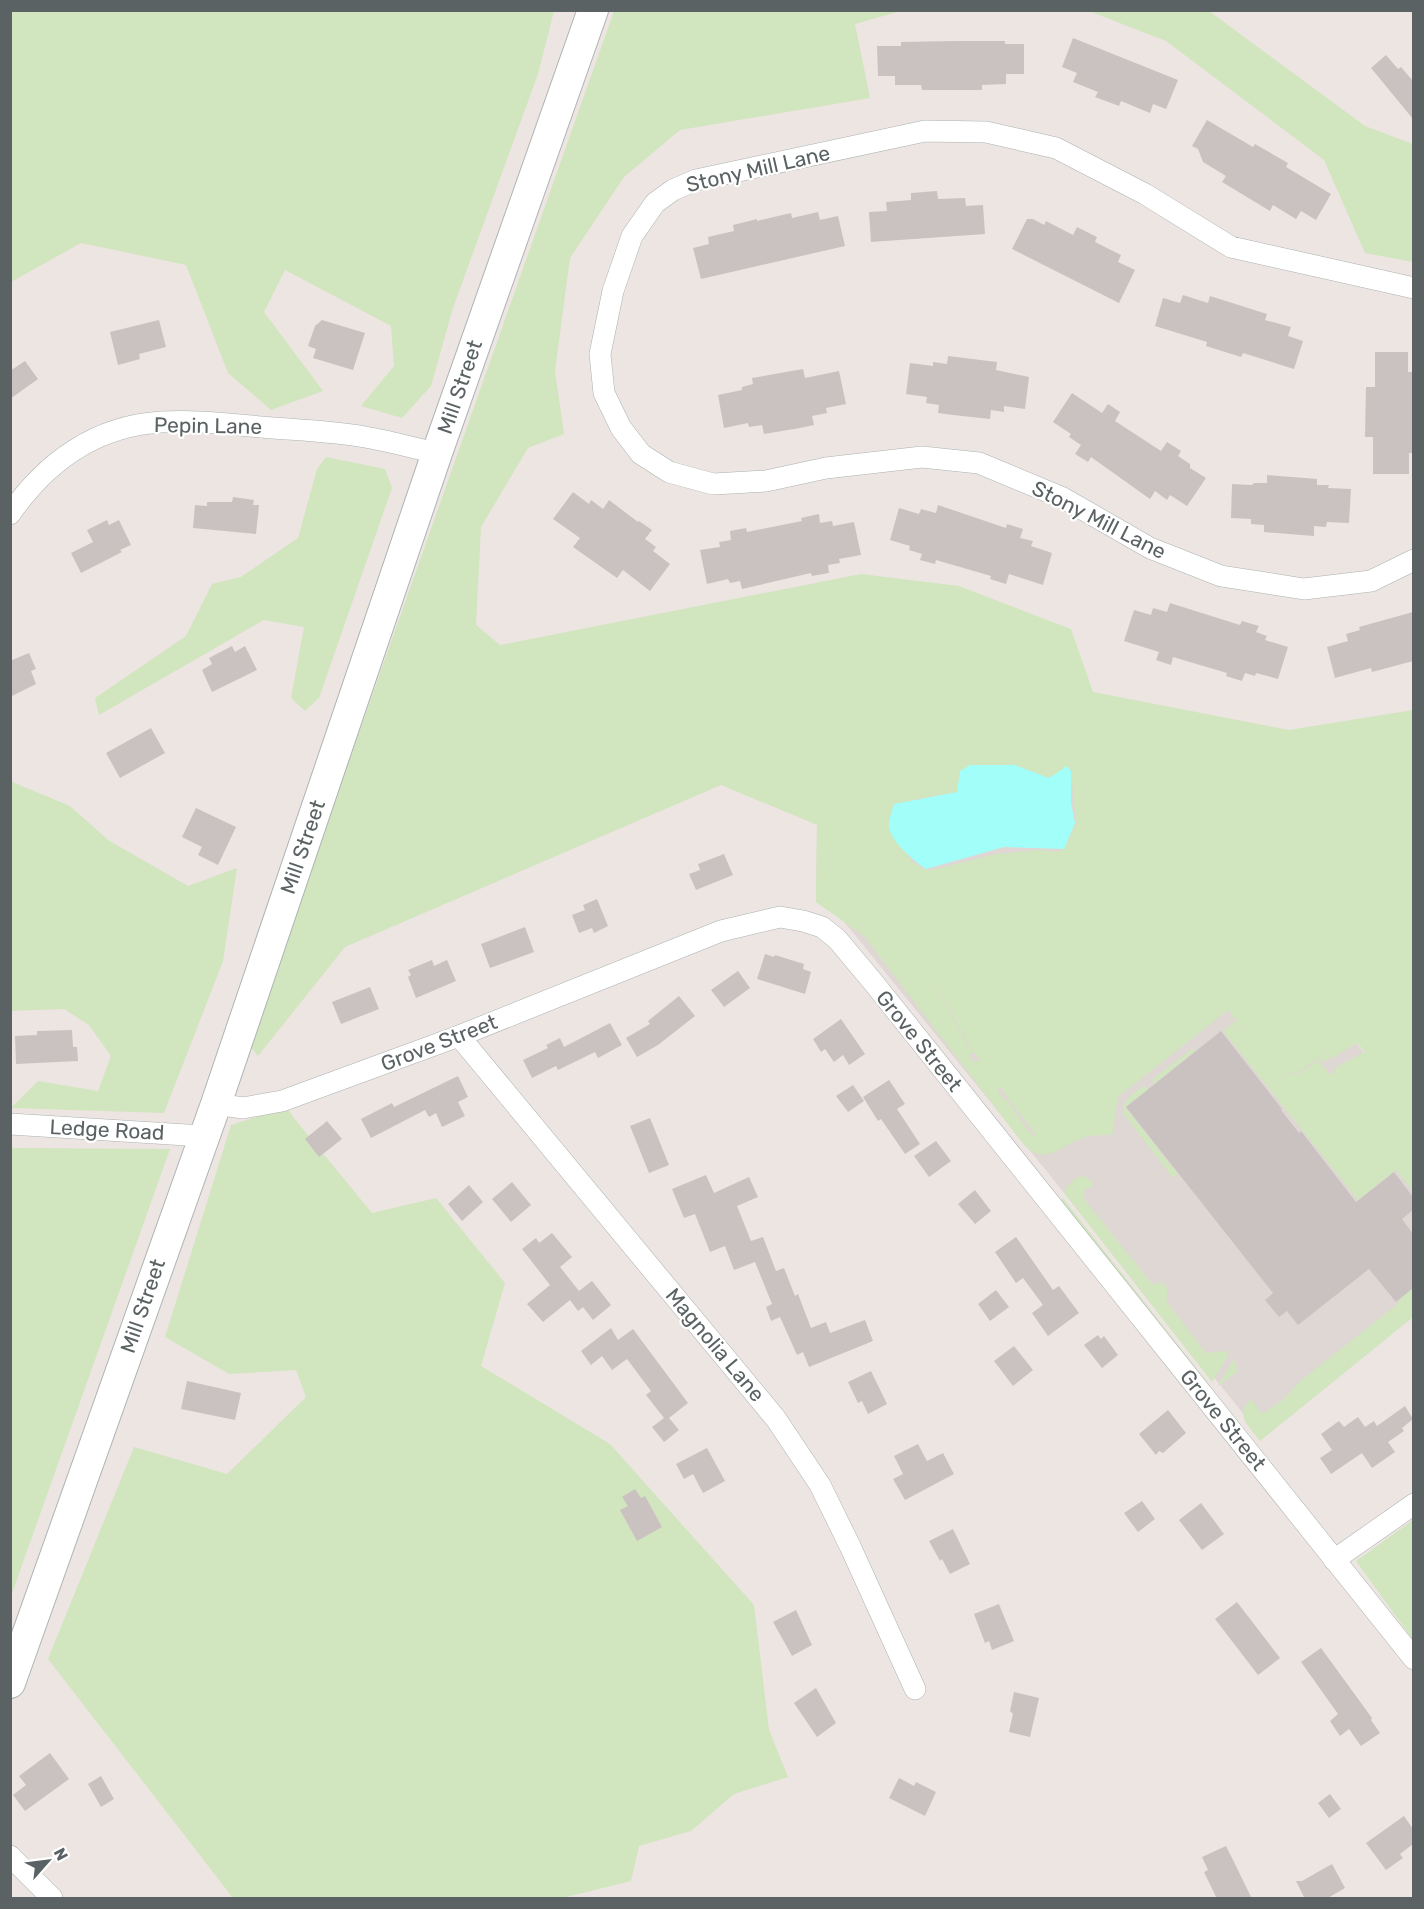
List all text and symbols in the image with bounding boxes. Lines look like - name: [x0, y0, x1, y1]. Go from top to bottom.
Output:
- street label: Stony Mill Lane: [684, 140, 832, 197]
- street label: Mill Street: [432, 337, 487, 437]
- street label: Pepin Lane: [154, 412, 262, 439]
- street label: Stony Mill Lane: [1028, 475, 1170, 564]
- street label: Mill Street: [275, 797, 330, 897]
- street label: Grove Street: [871, 985, 968, 1096]
- street label: Grove Street: [377, 1009, 501, 1076]
- street label: Ledge Road: [49, 1114, 165, 1145]
- street label: Mill Street: [115, 1256, 170, 1356]
- street label: Magnolia Lane: [661, 1283, 770, 1406]
- street label: Grove Street: [1175, 1364, 1272, 1475]
- north arrow: [18, 1831, 78, 1891]
- text: N: [50, 1845, 72, 1864]

